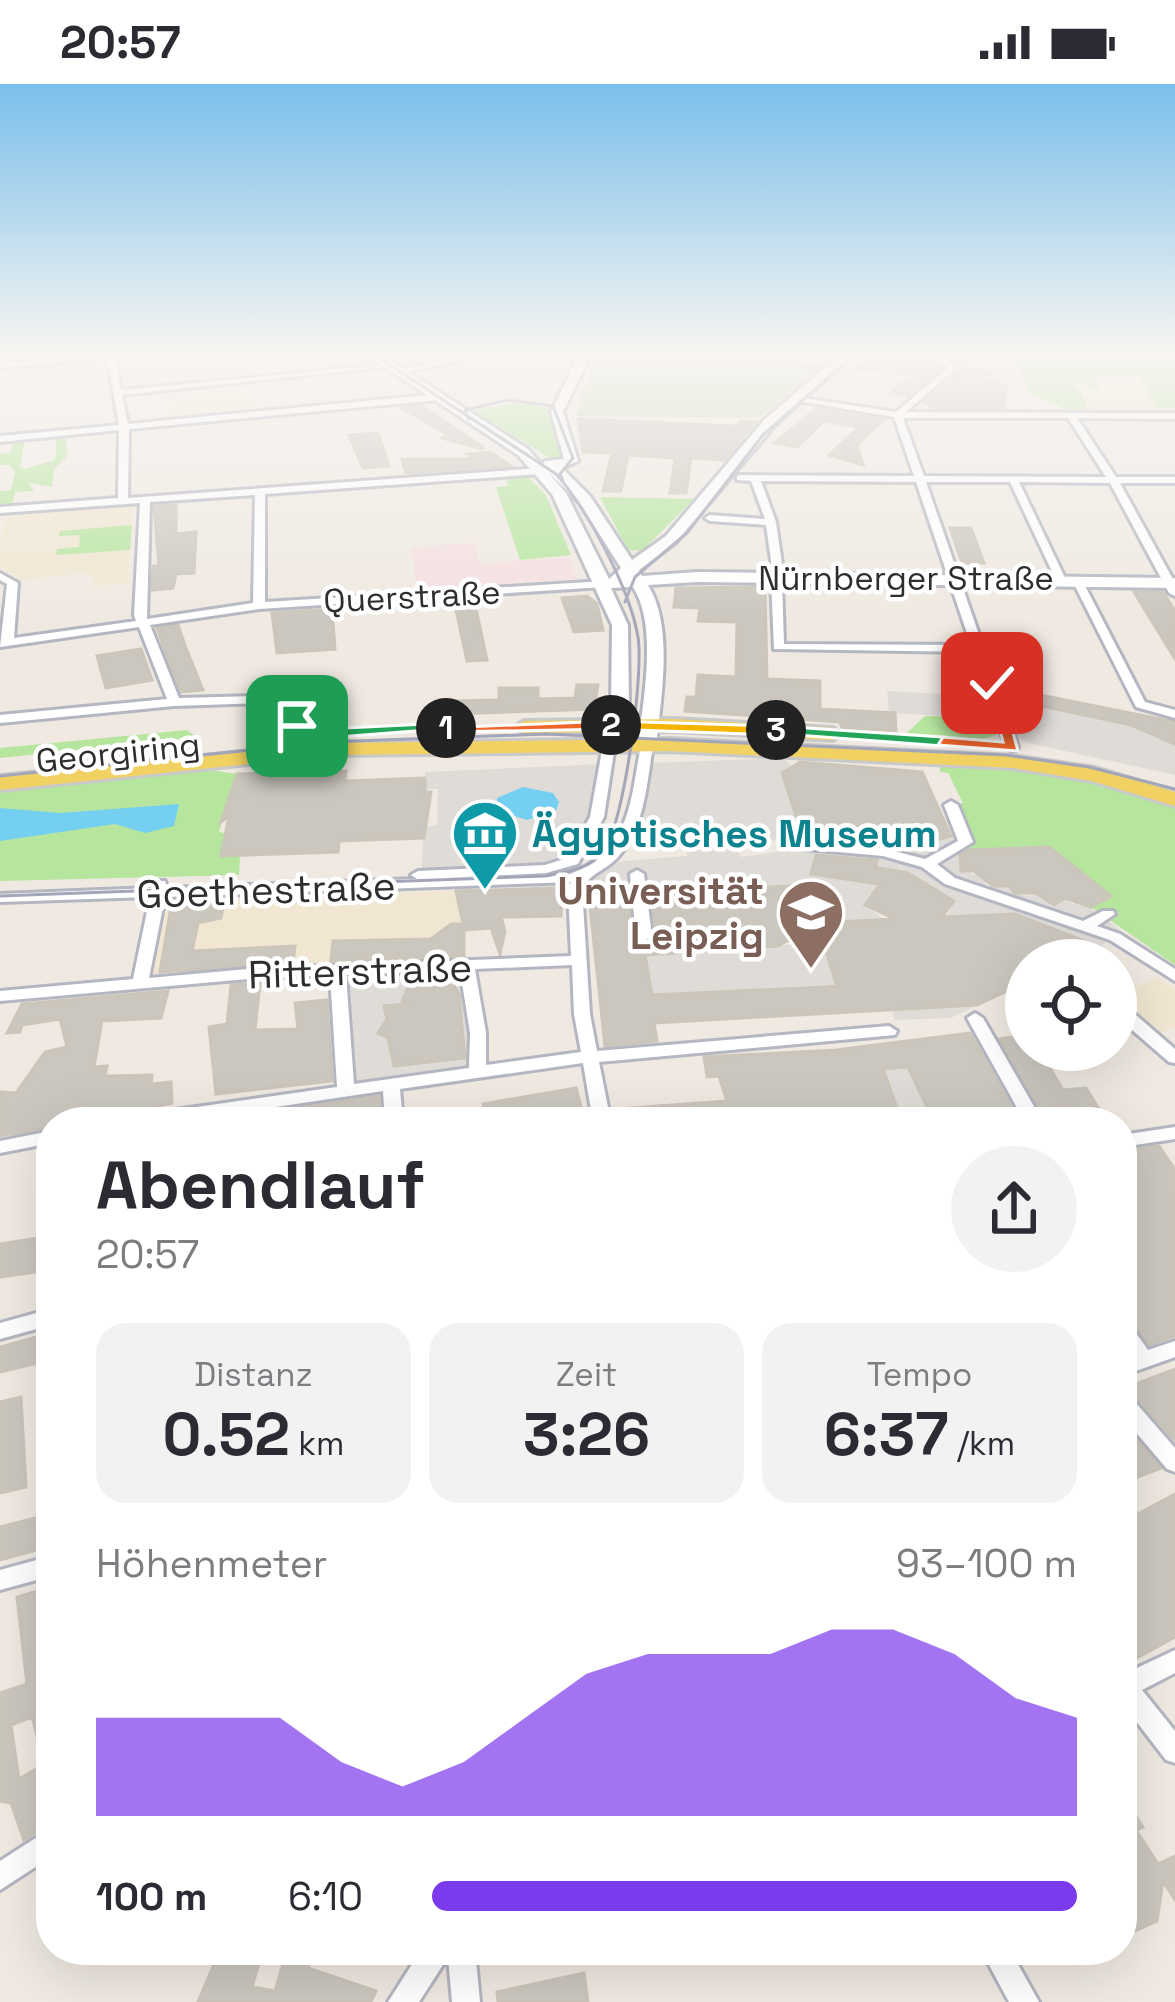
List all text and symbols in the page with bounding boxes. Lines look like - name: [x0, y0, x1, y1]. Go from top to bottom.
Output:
- text: 20:57: [60, 14, 181, 71]
- street label: Nürnberger Straße: [758, 558, 1054, 600]
- street label: Querstraße: [322, 571, 502, 623]
- pin: [941, 632, 1043, 734]
- icon: check: [959, 650, 1025, 716]
- pin: [246, 675, 348, 777]
- icon: arrive: [264, 693, 330, 759]
- pin: 2: [581, 695, 641, 755]
- pin: 1: [416, 698, 476, 758]
- pin: 3: [746, 700, 806, 760]
- text: 2: [601, 704, 621, 746]
- text: 1: [439, 707, 453, 749]
- text: 3: [766, 709, 786, 751]
- street label: Georgiring: [34, 724, 202, 782]
- museum icon: Ägyptisches Museum: [450, 798, 520, 892]
- place label: Ägyptisches Museum: [532, 809, 937, 858]
- street label: Goethestraße: [136, 861, 396, 919]
- place label: Universität Leipzig: [558, 866, 764, 960]
- school or university icon: Universität Leipzig: [776, 877, 846, 971]
- map controls: [1005, 939, 1137, 1071]
- button: locate: [1005, 939, 1137, 1071]
- street label: Ritterstraße: [247, 943, 473, 999]
- text: Abendlauf: [96, 1143, 425, 1227]
- button: share: [951, 1146, 1077, 1272]
- text: 20:57: [96, 1230, 199, 1279]
- text: Distanz: [194, 1354, 313, 1396]
- text: Zeit: [556, 1354, 617, 1396]
- text: Tempo: [867, 1354, 972, 1396]
- text: 0.52: [163, 1396, 290, 1473]
- text: 3:26: [523, 1396, 650, 1473]
- text: 6:37: [824, 1396, 948, 1473]
- text: km: [290, 1423, 344, 1465]
- text: /km: [948, 1423, 1015, 1465]
- text: Höhenmeter: [96, 1539, 327, 1588]
- text: 93–100 m: [896, 1539, 1077, 1588]
- text: 100 m: [96, 1872, 207, 1921]
- text: 6:10: [288, 1872, 363, 1921]

